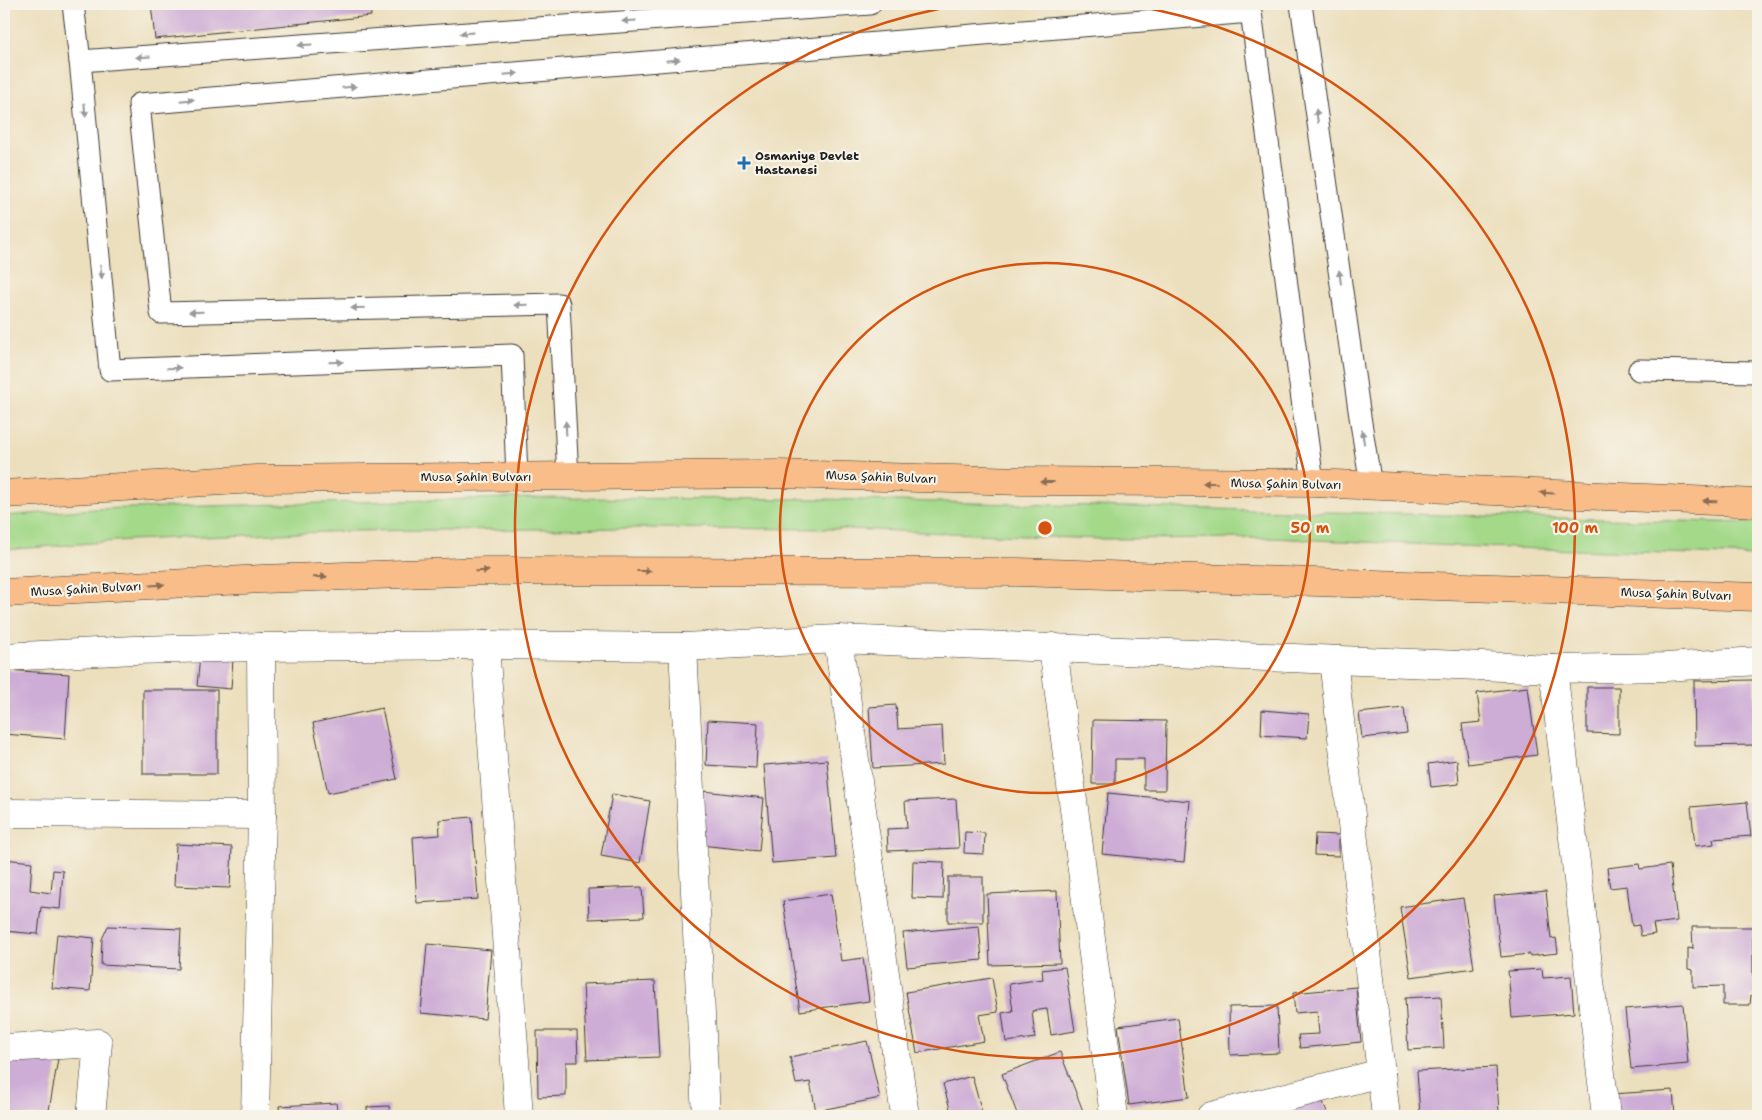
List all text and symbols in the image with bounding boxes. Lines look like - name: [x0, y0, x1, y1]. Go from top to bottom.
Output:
- one-way arrow: [621, 18, 637, 26]
- one-way arrow: [459, 29, 475, 37]
- one-way arrow: [297, 41, 313, 49]
- one-way arrow: [135, 53, 151, 61]
- one-way arrow: [666, 56, 682, 64]
- one-way arrow: [504, 69, 520, 77]
- one-way arrow: [342, 83, 358, 91]
- one-way arrow: [180, 96, 196, 104]
- one-way arrow: [81, 102, 89, 118]
- one-way arrow: [1313, 107, 1321, 123]
- place label: Osmaniye Devlet Hastanesi: [755, 148, 859, 178]
- marker: Osmaniye Devlet Hastanesi: [737, 156, 751, 170]
- one-way arrow: [97, 264, 105, 280]
- one-way arrow: [1336, 268, 1344, 284]
- one-way arrow: [513, 301, 529, 309]
- one-way arrow: [350, 305, 366, 313]
- one-way arrow: [188, 308, 204, 316]
- one-way arrow: [328, 357, 344, 365]
- one-way arrow: [166, 363, 182, 371]
- one-way arrow: [561, 420, 569, 436]
- one-way arrow: [1359, 429, 1367, 445]
- street label: Musa Şahin Bulvarı: [825, 467, 937, 487]
- street label: Musa Şahin Bulvarı: [420, 469, 532, 485]
- street label: Musa Şahin Bulvarı: [1230, 475, 1342, 493]
- one-way arrow: [1039, 477, 1055, 485]
- one-way arrow: [1202, 479, 1218, 487]
- one-way arrow: [1539, 489, 1555, 497]
- one-way arrow: [1701, 496, 1717, 504]
- text: 50 m: [1291, 518, 1330, 538]
- text: 100 m: [1552, 518, 1598, 538]
- centre of rings: [1036, 519, 1054, 537]
- one-way arrow: [474, 567, 490, 575]
- one-way arrow: [637, 567, 653, 575]
- one-way arrow: [312, 573, 328, 581]
- street label: Musa Şahin Bulvarı: [30, 578, 142, 600]
- one-way arrow: [150, 580, 166, 588]
- street label: Musa Şahin Bulvarı: [1620, 584, 1732, 604]

